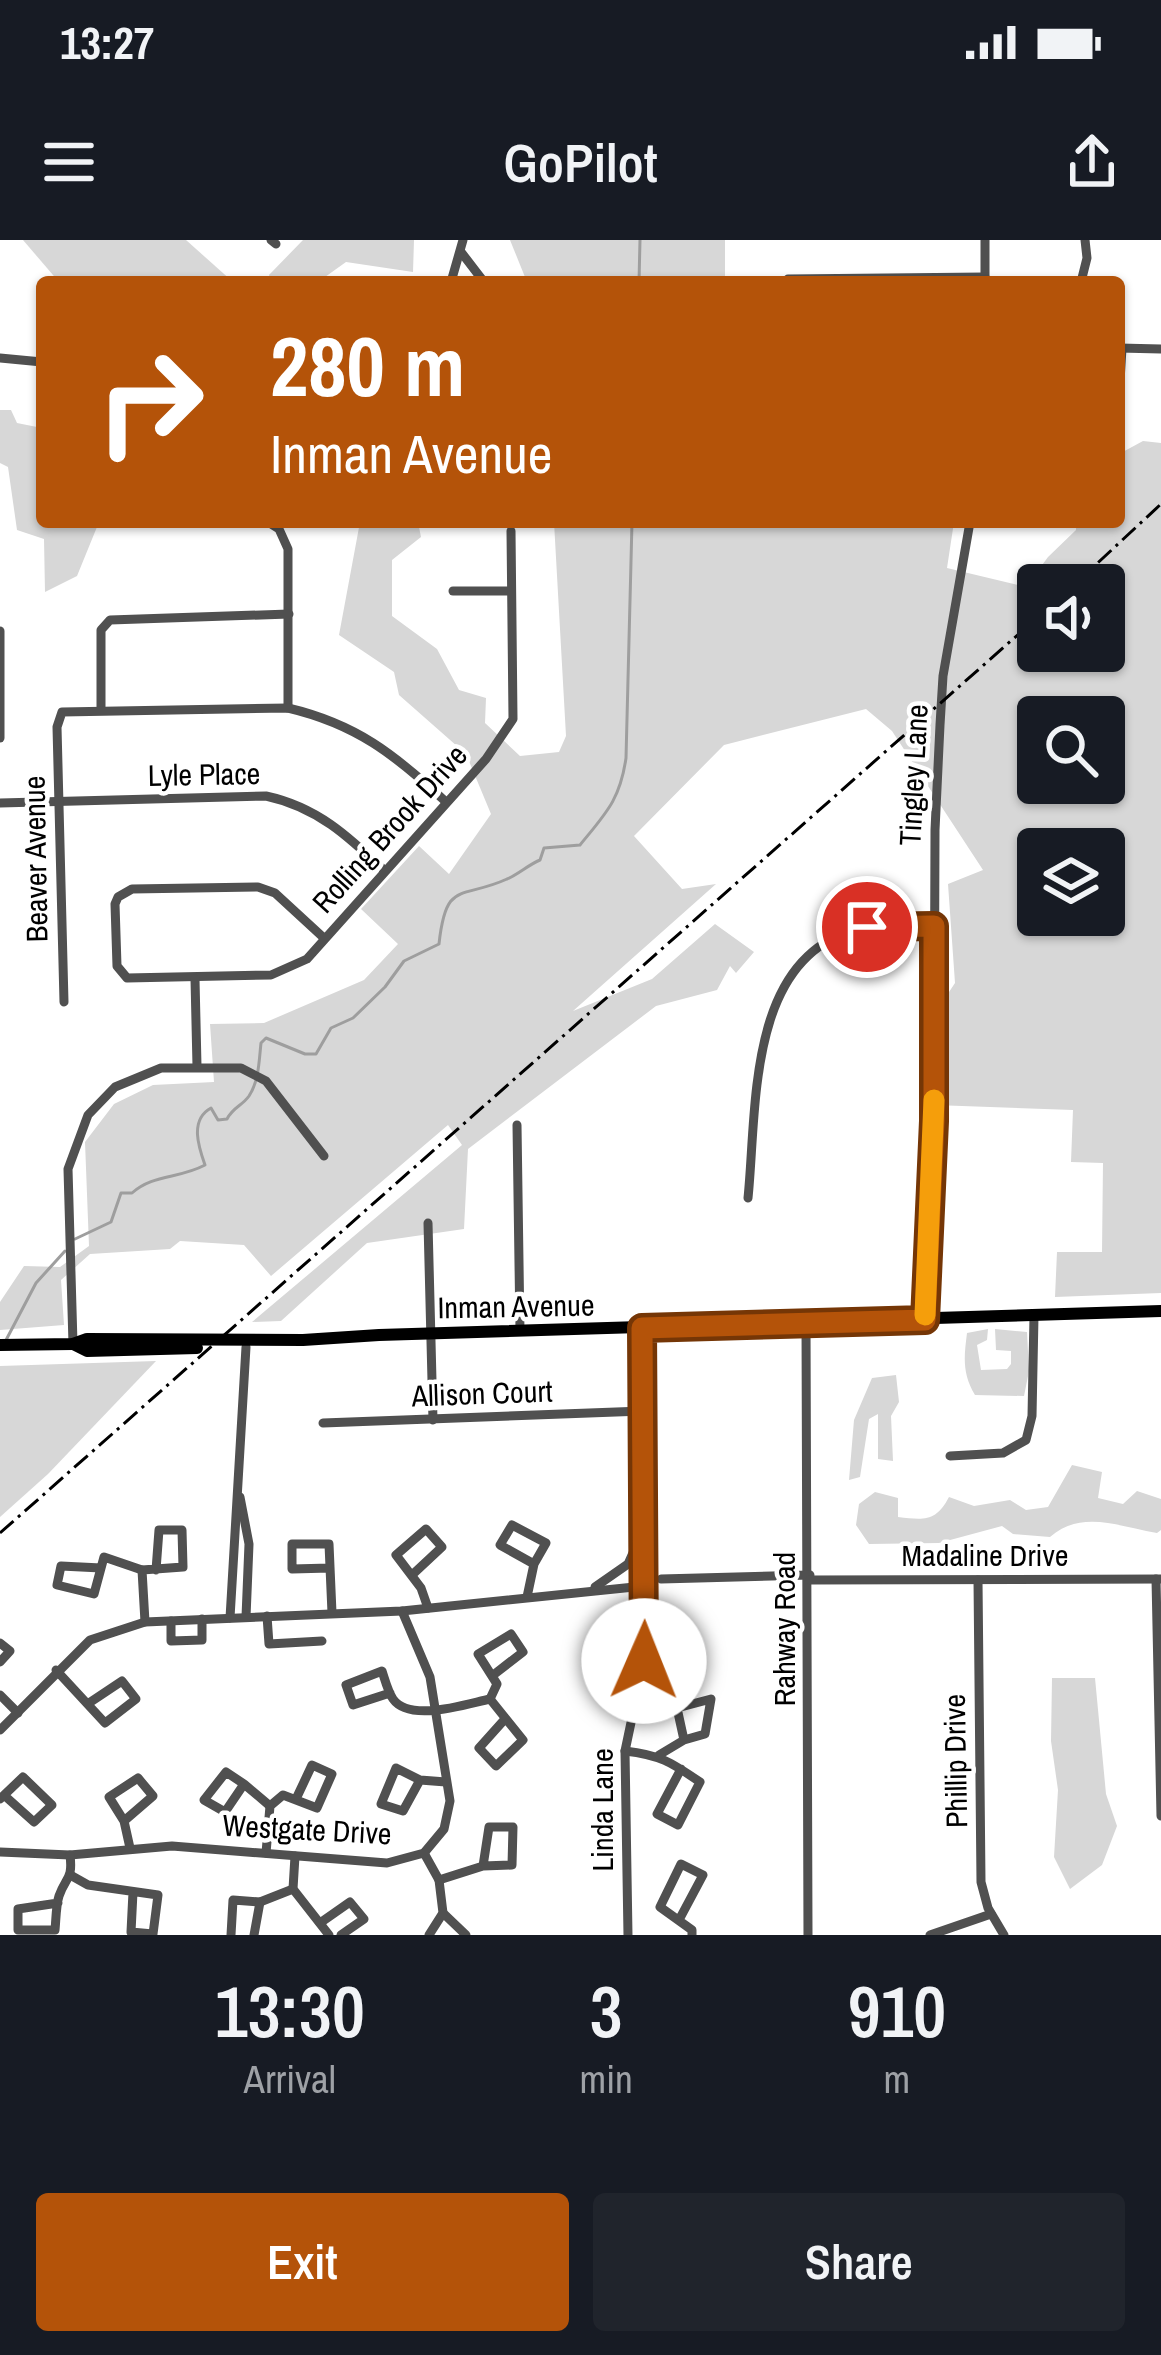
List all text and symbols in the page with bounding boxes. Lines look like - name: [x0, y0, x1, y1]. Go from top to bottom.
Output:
- text: 13:27: [60, 12, 154, 73]
- text: GoPilot: [503, 126, 658, 199]
- icon: menu: [36, 129, 102, 195]
- icon: share: [1059, 129, 1125, 195]
- text: 280 m: [270, 309, 465, 422]
- icon: right: [72, 324, 228, 480]
- text: Inman Avenue: [270, 417, 552, 490]
- map controls: [1017, 564, 1125, 936]
- button: sound: [1017, 564, 1125, 672]
- button: search: [1017, 696, 1125, 804]
- street label: Tingley Lane: [889, 703, 937, 847]
- street label: Rolling Brook Drive: [303, 736, 475, 921]
- street label: Lyle Place: [147, 753, 261, 795]
- street label: Beaver Avenue: [14, 775, 56, 943]
- button: layers: [1017, 828, 1125, 936]
- pin: [816, 876, 918, 978]
- icon: arrive: [834, 894, 900, 960]
- street label: Inman Avenue: [437, 1285, 595, 1327]
- street label: Allison Court: [410, 1371, 553, 1415]
- street label: Madaline Drive: [902, 1535, 1068, 1575]
- street label: Rahway Road: [764, 1552, 804, 1706]
- position arrow: [581, 1598, 707, 1724]
- street label: Phillip Drive: [934, 1694, 976, 1828]
- street label: Linda Lane: [582, 1748, 622, 1872]
- street label: Westgate Drive: [222, 1805, 393, 1853]
- text: 13:30: [215, 1962, 365, 2059]
- text: 3: [590, 1962, 623, 2059]
- text: 910: [848, 1962, 946, 2059]
- text: Arrival: [244, 2053, 336, 2105]
- text: min: [580, 2053, 633, 2105]
- text: m: [884, 2053, 910, 2105]
- button: Exit: [36, 2193, 569, 2331]
- button: Share: [593, 2193, 1125, 2331]

